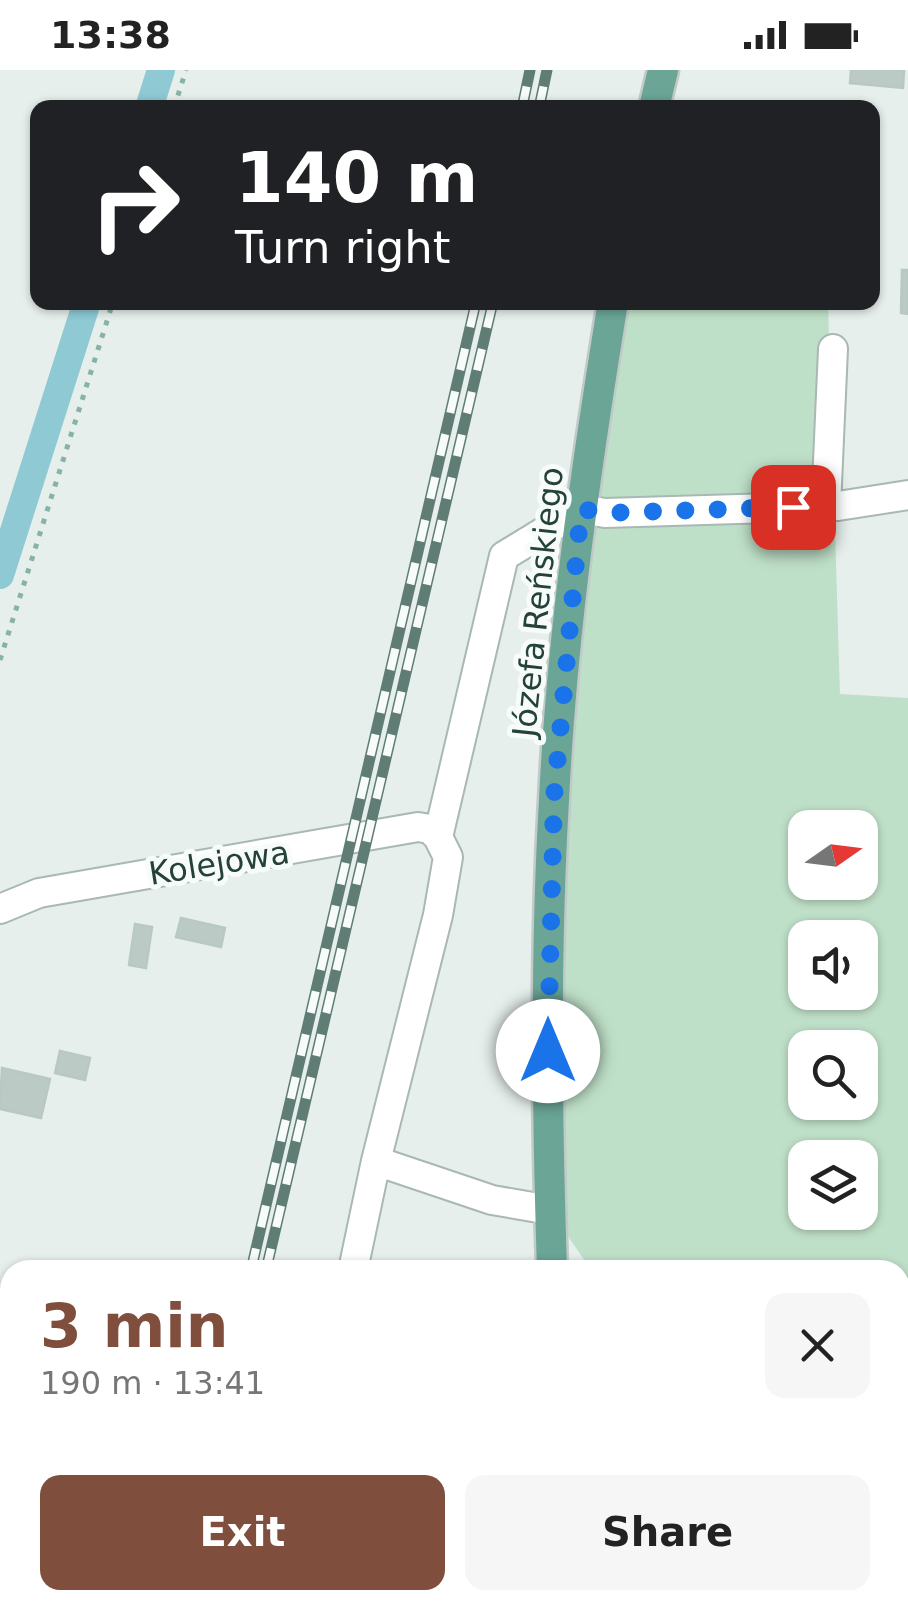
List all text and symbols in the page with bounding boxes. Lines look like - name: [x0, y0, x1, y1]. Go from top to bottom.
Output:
- text: 13:38: [50, 13, 171, 57]
- text: 140 m: [235, 137, 478, 219]
- icon: right: [70, 140, 200, 270]
- text: Turn right: [235, 221, 450, 274]
- street label: Józefa Reńskiego: [505, 465, 571, 741]
- pin: [751, 465, 836, 550]
- icon: arrive: [766, 480, 821, 535]
- north arrow: [788, 810, 878, 900]
- map controls: [788, 810, 878, 1230]
- street label: Kolejowa: [146, 833, 292, 893]
- button: sound: [788, 920, 878, 1010]
- position arrow: [496, 999, 600, 1103]
- button: search: [788, 1030, 878, 1120]
- button: layers: [788, 1140, 878, 1230]
- text: 3 min: [40, 1291, 228, 1361]
- button: close: [765, 1293, 870, 1398]
- text: 190 m · 13:41: [40, 1364, 265, 1402]
- button: Exit: [40, 1475, 445, 1590]
- button: Share: [465, 1475, 870, 1590]

